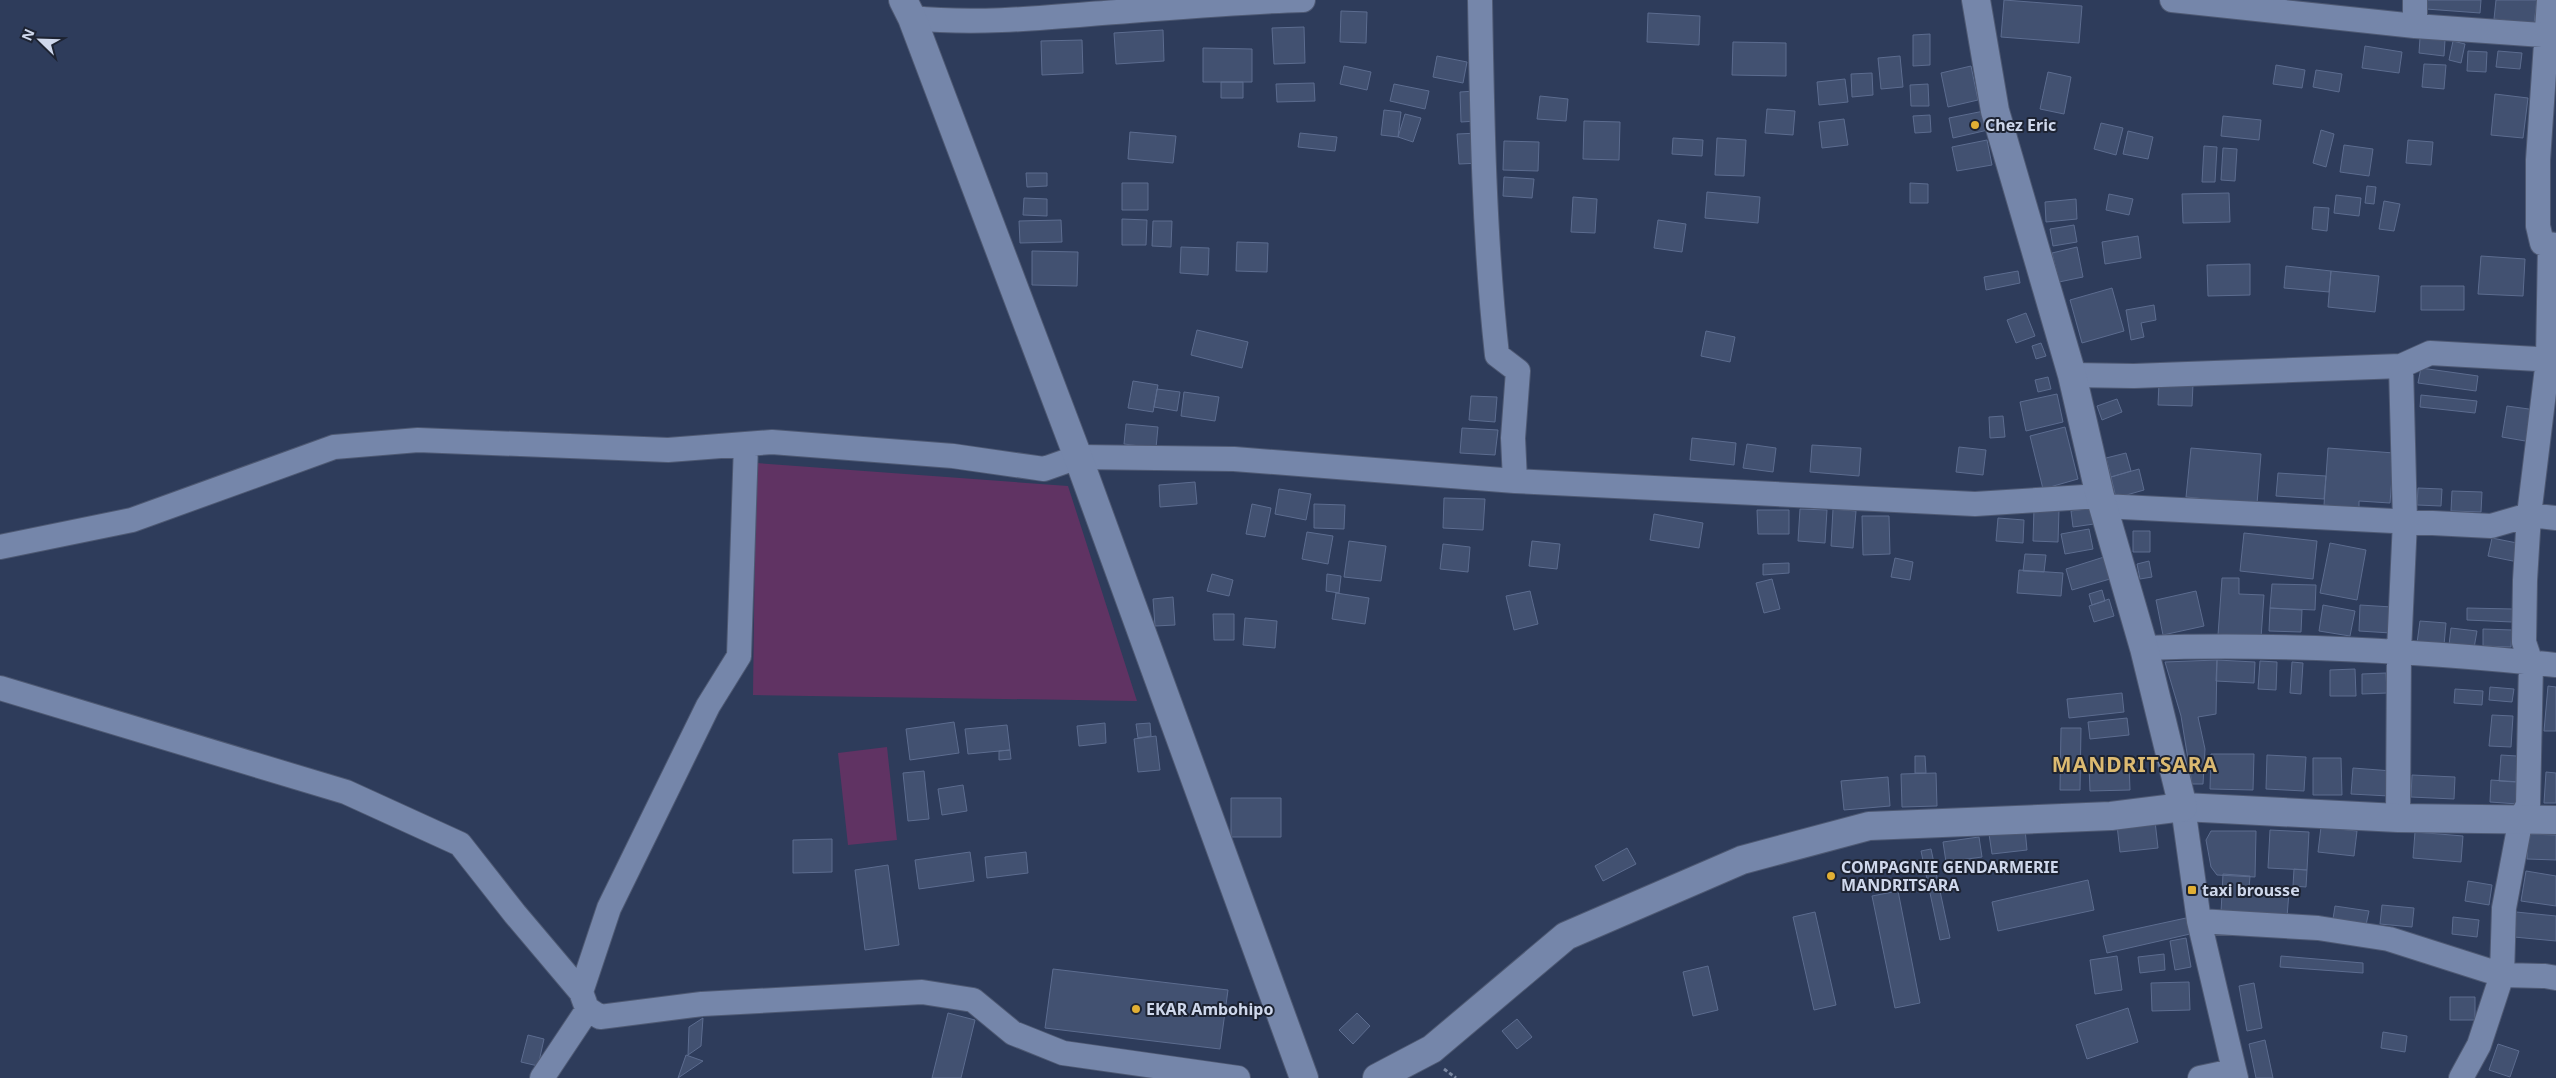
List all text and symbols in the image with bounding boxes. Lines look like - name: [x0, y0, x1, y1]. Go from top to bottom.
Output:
- north arrow: [15, 15, 65, 65]
- text: N: [17, 26, 39, 44]
- place label: Chez Eric: [1985, 114, 2056, 136]
- marker: Chez Eric: [1969, 119, 1981, 131]
- district label: MANDRITSARA: [2052, 750, 2218, 778]
- place label: COMPAGNIE GENDARMERIE MANDRITSARA: [1841, 856, 2059, 896]
- marker: COMPAGNIE GENDARMERIE MANDRITSARA: [1825, 870, 1837, 882]
- place label: taxi brousse: [2202, 879, 2300, 901]
- marker: taxi brousse: [2186, 884, 2198, 896]
- place label: EKAR Ambohipo: [1146, 998, 1273, 1020]
- marker: EKAR Ambohipo: [1130, 1003, 1142, 1015]

